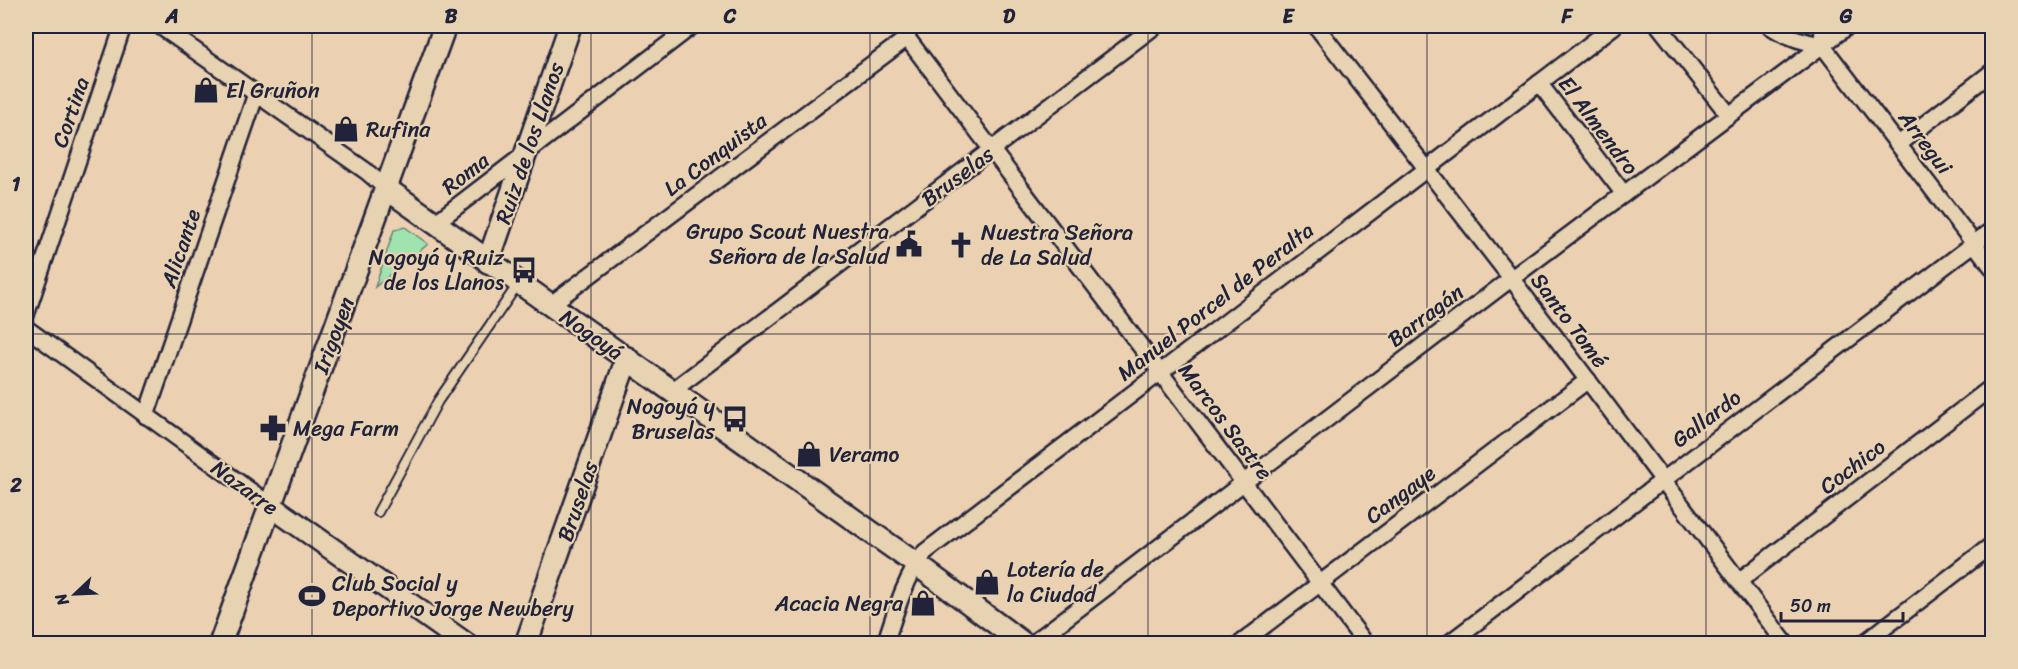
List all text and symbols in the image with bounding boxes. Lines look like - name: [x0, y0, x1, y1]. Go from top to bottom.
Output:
- text: A: [164, 0, 179, 34]
- text: B: [445, 0, 458, 34]
- text: C: [723, 0, 737, 34]
- text: D: [1003, 0, 1016, 34]
- text: E: [1282, 0, 1295, 34]
- text: F: [1561, 0, 1574, 34]
- text: G: [1839, 0, 1853, 34]
- street label: Ruiz de los Llanos: [484, 56, 576, 229]
- street label: El Almendro: [1548, 67, 1649, 184]
- street label: Cortina: [40, 71, 101, 153]
- place label: El Gruñon: [226, 71, 320, 110]
- shop icon: El Gruñon: [191, 75, 221, 105]
- street label: Arregui: [1888, 101, 1964, 184]
- street label: La Conquista: [655, 102, 776, 207]
- place label: Rufina: [366, 110, 431, 149]
- shop icon: Rufina: [331, 114, 361, 144]
- street label: Bruselas: [912, 135, 1003, 217]
- street label: Roma: [433, 141, 499, 205]
- text: 1: [12, 167, 21, 202]
- street label: Alicante: [149, 203, 212, 294]
- place label: Grupo Scout Nuestra Señora de la Salud: [686, 212, 890, 276]
- street label: Manuel Porcel de Peralta: [1108, 212, 1323, 391]
- place label: Nuestra Señora de La Salud: [981, 213, 1133, 277]
- public building icon: Grupo Scout Nuestra Señora de la Salud: [894, 229, 924, 259]
- church icon: Nuestra Señora de La Salud: [946, 230, 976, 260]
- place label: Nogoyá y Ruiz de los Llanos: [368, 238, 505, 302]
- bus stop icon: Nogoyá y Ruiz de los Llanos: [509, 255, 539, 285]
- street label: Santo Tomé: [1520, 264, 1619, 377]
- street label: Barragán: [1378, 273, 1472, 357]
- street label: Irigoyen: [301, 291, 365, 380]
- street label: Nogoyá: [551, 298, 632, 371]
- street label: Marcos Sastre: [1168, 354, 1283, 489]
- street label: Gallardo: [1663, 379, 1750, 458]
- place label: Nogoyá y Bruselas: [627, 387, 716, 451]
- bus stop icon: Nogoyá y Bruselas: [720, 404, 750, 434]
- place label: Mega Farm: [293, 409, 399, 448]
- pharmacy icon: Mega Farm: [258, 413, 288, 443]
- street label: Cochico: [1810, 428, 1894, 505]
- place label: Veramo: [829, 435, 900, 474]
- shop icon: Veramo: [794, 439, 824, 469]
- street label: Nazarre: [202, 449, 287, 526]
- street label: Bruselas: [545, 454, 610, 547]
- street label: Cangaye: [1356, 454, 1445, 534]
- text: 2: [9, 468, 22, 503]
- place label: Lotería de la Ciudad: [1007, 550, 1104, 614]
- north arrow: [45, 564, 105, 624]
- place label: Club Social y Deportivo Jorge Newbery: [332, 564, 574, 628]
- shop icon: Lotería de la Ciudad: [972, 567, 1002, 597]
- sports icon: Club Social y Deportivo Jorge Newbery: [297, 581, 327, 611]
- place label: Acacia Negra: [774, 584, 904, 623]
- scale bar: [1781, 585, 1902, 623]
- text: N: [46, 588, 78, 611]
- shop icon: Acacia Negra: [908, 588, 938, 618]
- text: 50 m: [1790, 590, 1831, 622]

